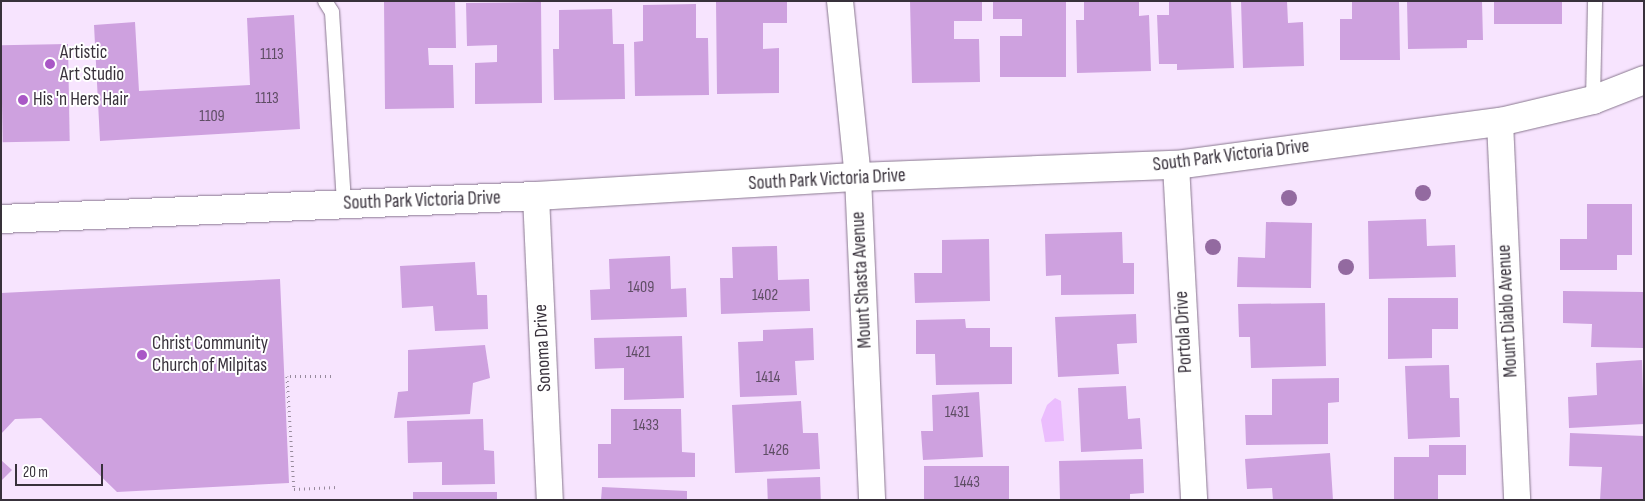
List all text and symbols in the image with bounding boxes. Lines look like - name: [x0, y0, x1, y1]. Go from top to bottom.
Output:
- place label: Artistic Art Studio: [60, 42, 124, 86]
- house number: 1113: [260, 45, 284, 65]
- marker: Artistic Art Studio: [44, 58, 56, 70]
- place label: His 'n Hers Hair: [33, 89, 128, 111]
- house number: 1113: [255, 89, 279, 109]
- marker: His 'n Hers Hair: [17, 94, 29, 106]
- house number: 1109: [199, 107, 225, 127]
- street label: South Park Victoria Drive: [1152, 135, 1310, 177]
- street label: South Park Victoria Drive: [748, 164, 906, 196]
- street label: South Park Victoria Drive: [343, 187, 501, 215]
- street label: Mount Shasta Avenue: [847, 211, 877, 349]
- street label: Mount Diablo Avenue: [1493, 244, 1523, 378]
- house number: 1409: [628, 278, 654, 298]
- house number: 1402: [752, 286, 778, 306]
- street label: Portola Drive: [1170, 290, 1198, 374]
- street label: Sonoma Drive: [529, 304, 557, 392]
- place label: Christ Community Church of Milpitas: [152, 333, 268, 377]
- house number: 1421: [626, 343, 650, 363]
- marker: Christ Community Church of Milpitas: [136, 349, 148, 361]
- house number: 1414: [756, 368, 780, 388]
- house number: 1431: [945, 403, 969, 423]
- house number: 1433: [633, 416, 659, 436]
- house number: 1426: [763, 441, 789, 461]
- scale bar: [18, 454, 105, 486]
- text: 20 m: [23, 463, 48, 482]
- house number: 1443: [954, 473, 980, 493]

